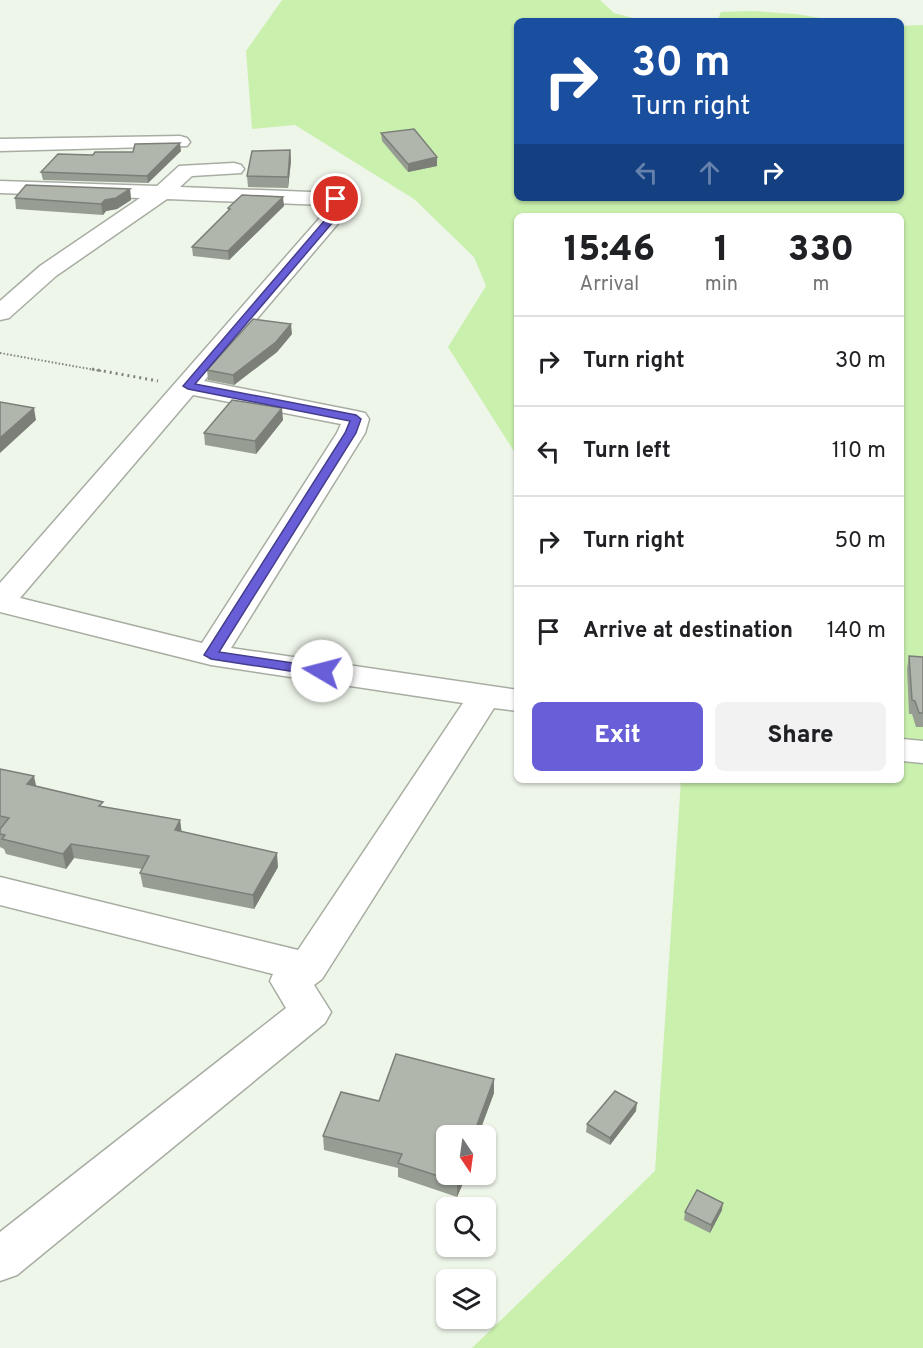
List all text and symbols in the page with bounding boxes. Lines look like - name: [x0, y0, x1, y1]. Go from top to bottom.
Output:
- text: 30 m: [631, 38, 730, 91]
- icon: right: [532, 42, 610, 120]
- text: Turn right: [631, 90, 750, 124]
- icon: left: [630, 156, 663, 189]
- icon: ahead: [693, 156, 726, 189]
- icon: right: [756, 156, 789, 189]
- pin: [310, 173, 361, 224]
- icon: arrive: [319, 182, 352, 215]
- text: 15:46: [564, 228, 655, 274]
- text: 1: [714, 228, 729, 274]
- text: 330: [788, 228, 854, 274]
- text: Arrival: [580, 272, 639, 298]
- text: min: [705, 272, 738, 298]
- text: m: [813, 272, 829, 298]
- icon: right: [532, 345, 565, 378]
- text: Turn right: [583, 348, 685, 375]
- text: 30 m: [835, 348, 886, 375]
- icon: left: [532, 435, 565, 468]
- text: Turn left: [583, 438, 671, 465]
- text: 110 m: [832, 438, 886, 465]
- icon: right: [532, 525, 565, 558]
- text: Turn right: [583, 528, 685, 555]
- text: 50 m: [834, 528, 886, 555]
- icon: arrive: [532, 615, 565, 648]
- text: Arrive at destination: [583, 618, 793, 645]
- text: 140 m: [827, 618, 886, 645]
- position arrow: [290, 639, 354, 703]
- button: Exit: [532, 702, 703, 771]
- button: Share: [715, 702, 886, 771]
- north arrow: [436, 1125, 496, 1185]
- map controls: [436, 1125, 496, 1329]
- button: search: [436, 1197, 496, 1257]
- button: layers: [436, 1269, 496, 1329]

